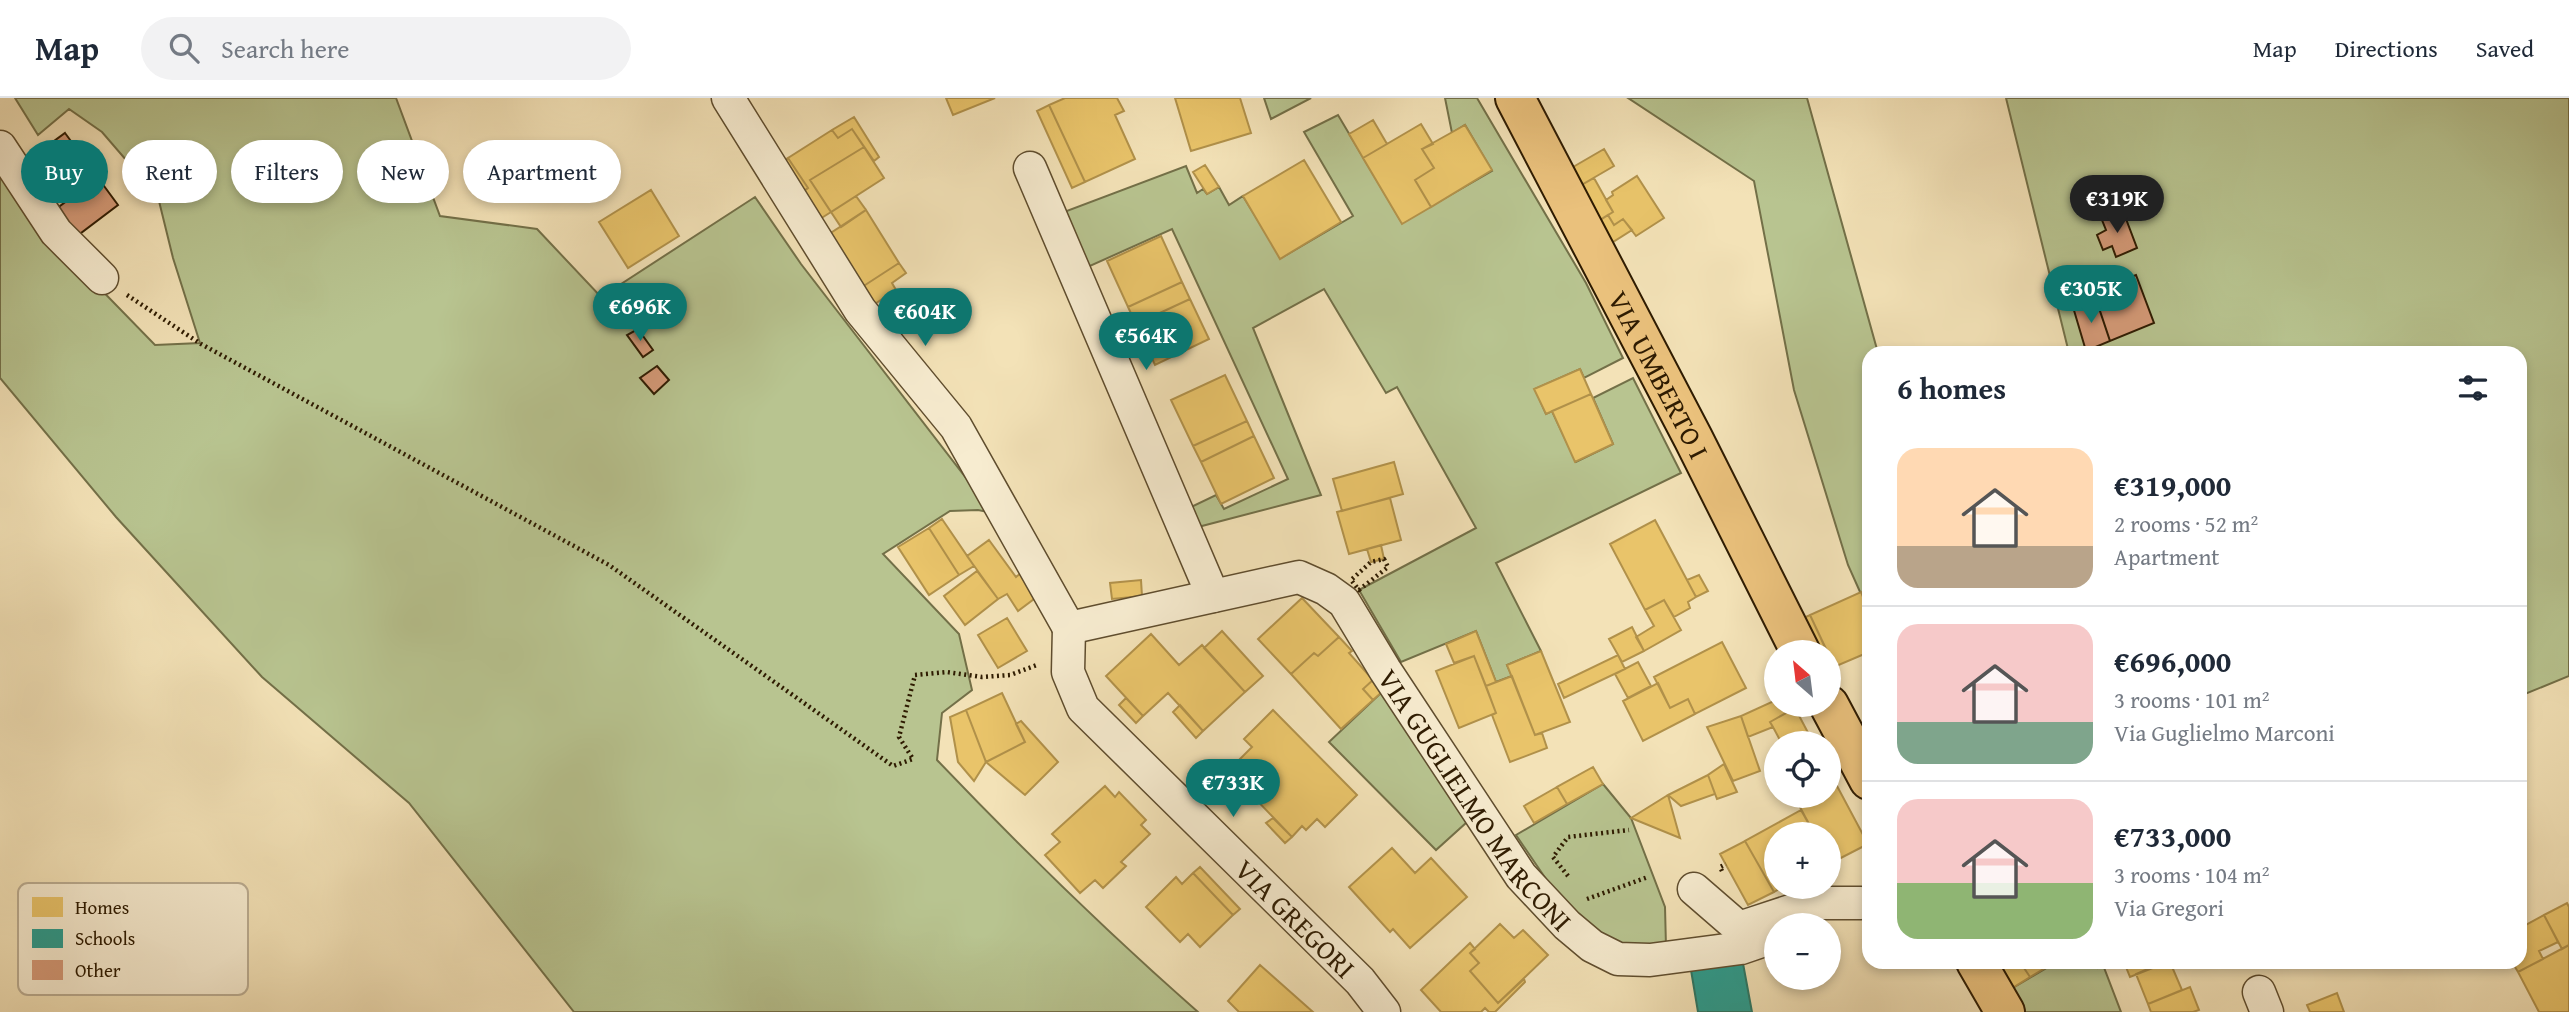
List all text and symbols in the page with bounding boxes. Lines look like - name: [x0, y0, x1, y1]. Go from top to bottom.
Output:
- search box: [141, 17, 631, 80]
- text: Map: [35, 24, 99, 72]
- icon: search: [165, 29, 203, 67]
- text: Search here: [221, 29, 349, 68]
- text: Map: [2253, 31, 2297, 66]
- text: Directions: [2335, 31, 2438, 66]
- text: Saved: [2476, 31, 2534, 66]
- chip: Buy: [21, 140, 108, 203]
- chip: Rent: [122, 140, 217, 203]
- chip: Filters: [231, 140, 343, 203]
- chip: New: [357, 140, 449, 203]
- chip: Apartment: [463, 140, 621, 203]
- pin: €319K: [2068, 176, 2166, 235]
- text: €319K: [2086, 181, 2148, 214]
- pin: €305K: [2042, 266, 2140, 325]
- text: €305K: [2060, 271, 2122, 304]
- street label: VIA UMBERTO I: [1599, 283, 1721, 466]
- pin: €696K: [591, 284, 689, 343]
- pin: €604K: [876, 288, 974, 348]
- text: €696K: [609, 289, 671, 322]
- text: €604K: [894, 294, 956, 327]
- pin: €564K: [1097, 313, 1195, 372]
- text: €564K: [1115, 318, 1177, 351]
- text: 6 homes: [1897, 366, 2006, 410]
- icon: filters: [2454, 369, 2492, 407]
- text: €319,000: [2114, 463, 2231, 507]
- icon: home: [1953, 476, 2037, 560]
- text: 2 rooms · 52 m²: [2114, 507, 2258, 540]
- text: Apartment: [2114, 540, 2219, 573]
- text: €696,000: [2114, 639, 2231, 683]
- north arrow: [1764, 640, 1841, 718]
- map controls: [1764, 640, 1841, 990]
- icon: home: [1953, 652, 2037, 736]
- street label: VIA GUGLIELMO MARCONI: [1369, 660, 1582, 940]
- text: 3 rooms · 101 m²: [2114, 683, 2269, 716]
- text: Via Guglielmo Marconi: [2114, 716, 2335, 749]
- button: locate: [1764, 731, 1841, 808]
- pin: €733K: [1184, 760, 1282, 819]
- text: €733K: [1202, 765, 1264, 798]
- text: €733,000: [2114, 814, 2231, 858]
- button: +: [1764, 822, 1841, 899]
- icon: home: [1953, 827, 2037, 911]
- street label: VIA GREGORI: [1226, 849, 1366, 987]
- text: 3 rooms · 104 m²: [2114, 858, 2269, 891]
- legend: [18, 883, 248, 995]
- text: Via Gregori: [2114, 891, 2224, 924]
- text: Homes: [75, 893, 129, 921]
- button: −: [1764, 913, 1841, 990]
- text: Schools: [75, 924, 135, 952]
- text: Other: [75, 956, 121, 984]

